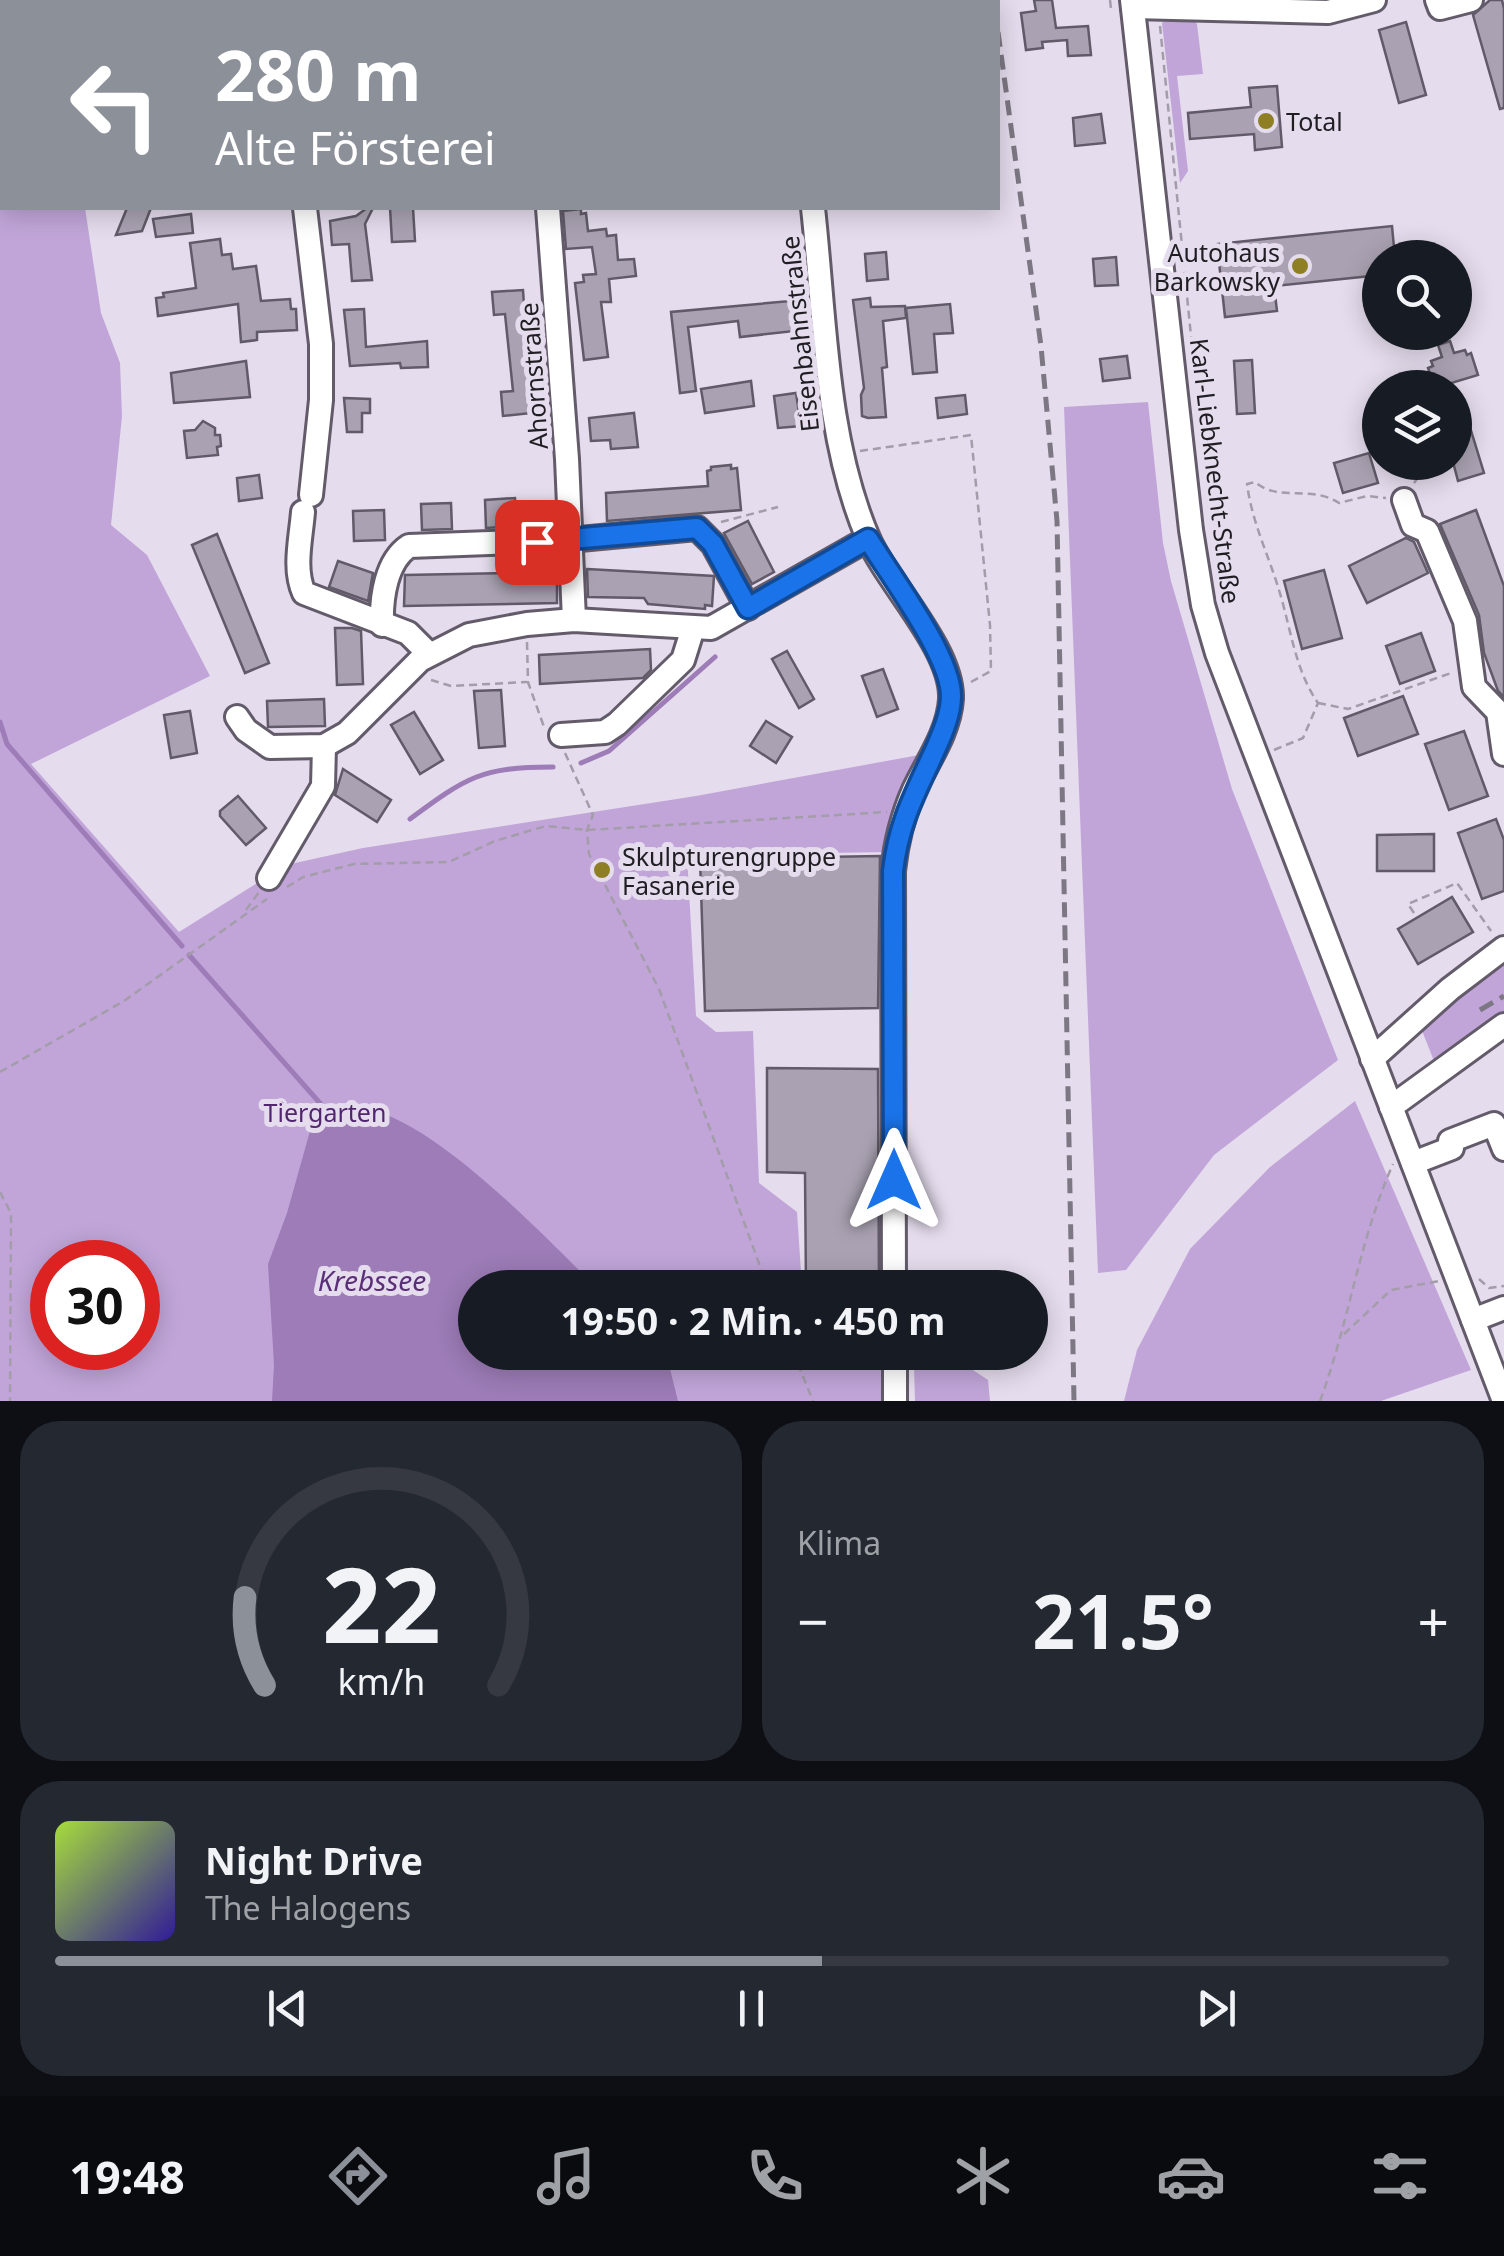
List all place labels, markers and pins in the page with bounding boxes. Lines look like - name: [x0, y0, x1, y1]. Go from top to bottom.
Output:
- place label: Total: [1286, 104, 1343, 138]
- marker: Total: [1255, 110, 1277, 132]
- place label: Autohaus Barkowsky: [1154, 235, 1280, 298]
- marker: Autohaus Barkowsky: [1289, 255, 1311, 277]
- pin: [495, 500, 580, 585]
- place label: Skulpturengruppe Fasanerie: [622, 839, 836, 902]
- marker: Skulpturengruppe Fasanerie: [591, 859, 613, 881]

